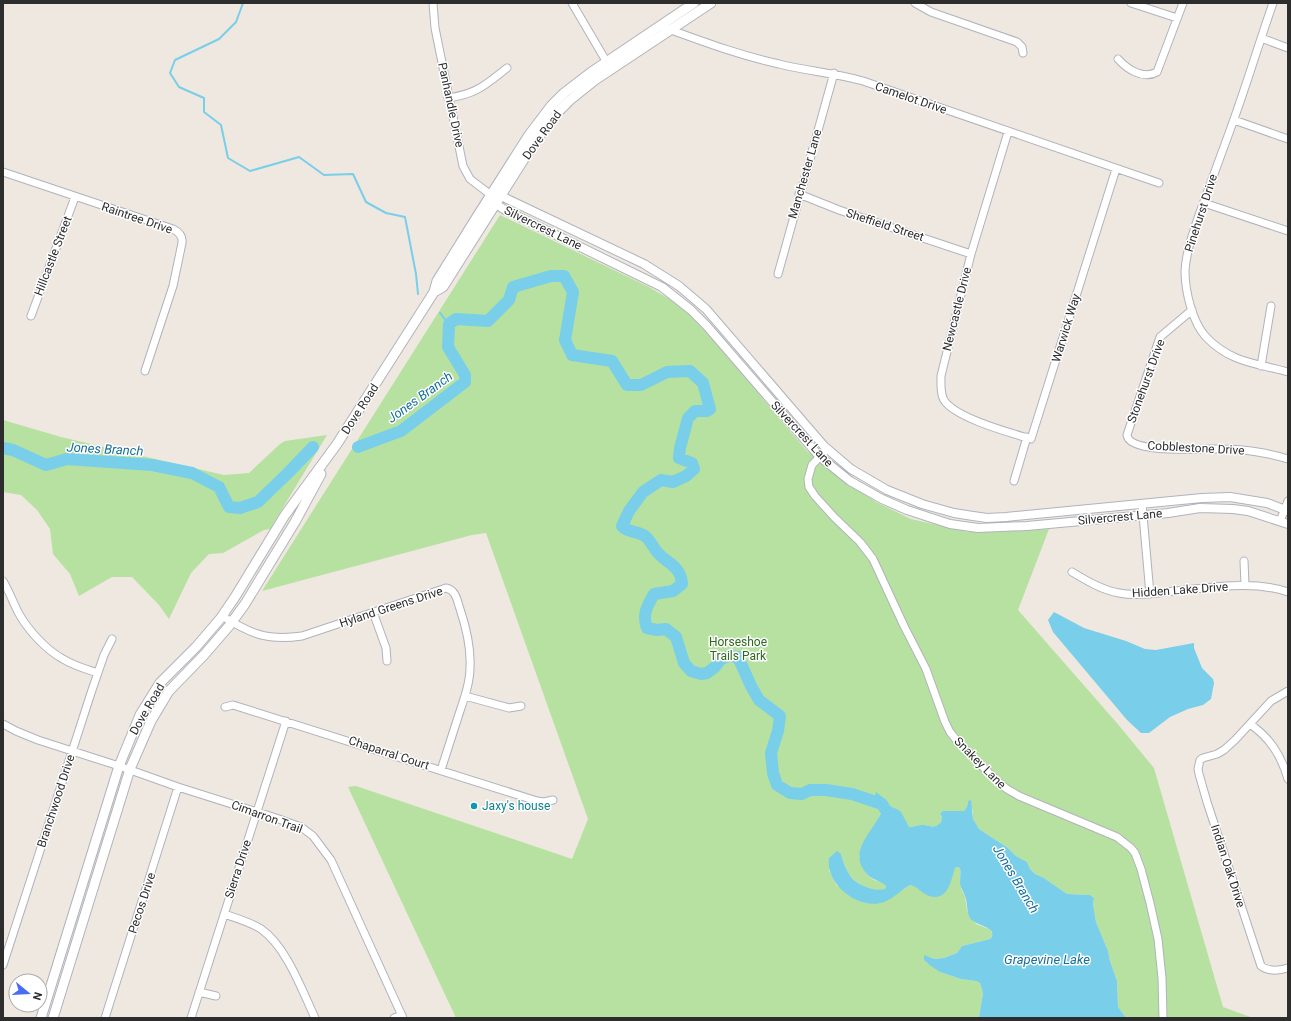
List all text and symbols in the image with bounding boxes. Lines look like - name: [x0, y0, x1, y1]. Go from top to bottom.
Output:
- street label: Panhandle Drive: [435, 61, 467, 149]
- street label: Camelot Drive: [873, 79, 949, 117]
- street label: Dove Road: [520, 108, 564, 162]
- street label: Manchester Lane: [786, 128, 824, 220]
- street label: Pinehurst Drive: [1182, 172, 1220, 254]
- street label: Raintree Drive: [100, 199, 174, 237]
- street label: Silvercrest Lane: [502, 203, 584, 253]
- street label: Sheffield Street: [844, 206, 926, 244]
- street label: Hillcastle Street: [31, 214, 75, 298]
- street label: Newcastle Drive: [940, 266, 974, 352]
- street label: Warwick Way: [1049, 292, 1083, 364]
- street label: Stonehurst Drive: [1124, 337, 1168, 425]
- water label: Jones Branch: [385, 368, 455, 426]
- street label: Dove Road: [339, 381, 381, 437]
- street label: Silvercrest Lane: [768, 398, 836, 470]
- street label: Cobblestone Drive: [1147, 438, 1245, 458]
- water label: Jones Branch: [66, 440, 144, 459]
- street label: Silvercrest Lane: [1077, 506, 1163, 528]
- street label: Hidden Lake Drive: [1132, 580, 1228, 600]
- street label: Hyland Greens Drive: [338, 584, 444, 630]
- park label: Horseshoe Trails Park: [709, 635, 767, 663]
- street label: Dove Road: [127, 681, 167, 737]
- street label: Chaparral Court: [347, 733, 431, 773]
- street label: Snakey Lane: [951, 734, 1009, 792]
- street label: Branchwood Drive: [34, 753, 78, 849]
- street label: Cimarron Trail: [229, 798, 305, 836]
- place label: Jaxy's house: [482, 799, 550, 813]
- marker: Jaxy's house: [469, 801, 479, 811]
- street label: Indian Oak Drive: [1208, 823, 1248, 909]
- street label: Sierra Drive: [222, 838, 254, 900]
- water label: Jones Branch: [990, 842, 1042, 916]
- street label: Pecos Drive: [126, 871, 158, 935]
- water label: Grapevine Lake: [1004, 952, 1090, 967]
- north arrow: [8, 973, 48, 1013]
- text: N: [30, 990, 44, 1002]

